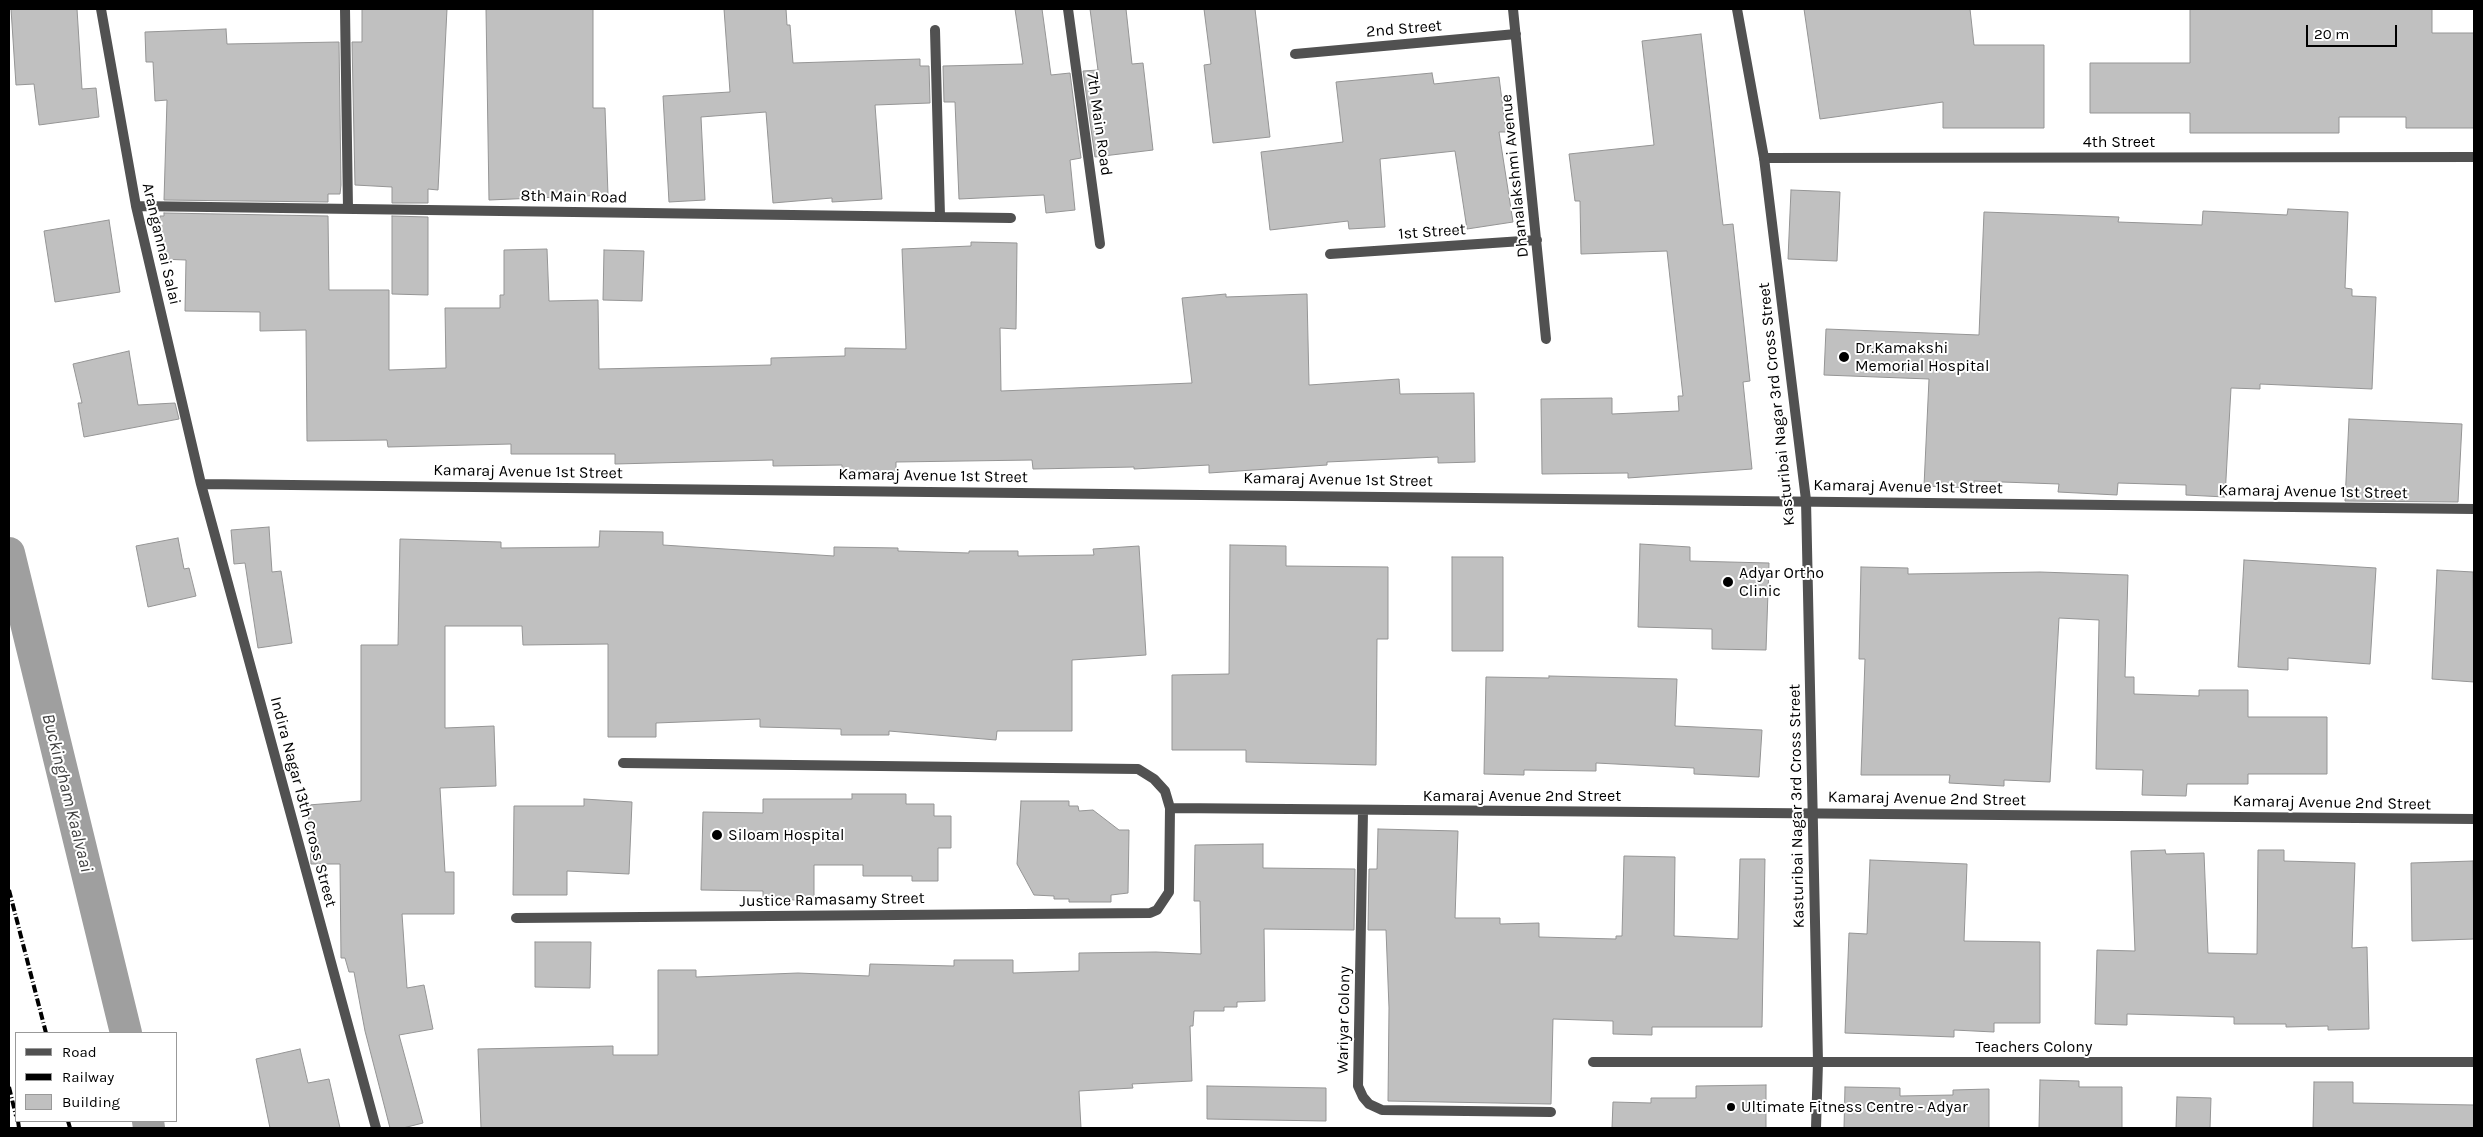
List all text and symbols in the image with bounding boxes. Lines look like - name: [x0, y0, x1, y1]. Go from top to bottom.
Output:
- scale bar: [2308, 15, 2399, 47]
- street label: 2nd Street: [1365, 16, 1443, 42]
- text: 20 m: [2314, 25, 2349, 43]
- street label: 7th Main Road: [1082, 71, 1116, 177]
- street label: Dhanalakshmi Avenue: [1497, 93, 1533, 259]
- street label: 4th Street: [2083, 132, 2155, 152]
- street label: Arangannai Salai: [138, 181, 184, 307]
- street label: 8th Main Road: [520, 186, 628, 208]
- street label: 1st Street: [1398, 220, 1466, 244]
- street label: Kasturibai Nagar 3rd Cross Street: [1755, 281, 1799, 527]
- place label: Dr.Kamakshi Memorial Hospital: [1855, 338, 1989, 376]
- marker: Dr.Kamakshi Memorial Hospital: [1837, 350, 1851, 364]
- street label: Kamaraj Avenue 1st Street: [433, 461, 623, 483]
- street label: Kamaraj Avenue 1st Street: [838, 465, 1028, 487]
- street label: Kamaraj Avenue 1st Street: [1243, 469, 1433, 491]
- street label: Kamaraj Avenue 1st Street: [1813, 476, 2003, 498]
- street label: Kamaraj Avenue 1st Street: [2218, 481, 2408, 503]
- place label: Adyar Ortho Clinic: [1739, 563, 1824, 601]
- marker: Adyar Ortho Clinic: [1721, 575, 1735, 589]
- street label: Kasturibai Nagar 3rd Cross Street: [1785, 684, 1809, 928]
- street label: Indira Nagar 13th Cross Street: [266, 695, 340, 909]
- water label: Buckingham Kaalvaai: [37, 711, 97, 875]
- street label: Kamaraj Avenue 2nd Street: [1423, 786, 1621, 806]
- street label: Kamaraj Avenue 2nd Street: [1828, 788, 2026, 810]
- street label: Kamaraj Avenue 2nd Street: [2233, 792, 2431, 814]
- place label: Siloam Hospital: [728, 825, 845, 845]
- marker: Siloam Hospital: [710, 828, 724, 842]
- street label: Justice Ramasamy Street: [739, 889, 925, 911]
- street label: Wariyar Colony: [1333, 966, 1355, 1074]
- legend: [15, 1032, 178, 1122]
- street label: Teachers Colony: [1976, 1037, 2092, 1057]
- text: Road: [62, 1043, 97, 1061]
- text: Railway: [62, 1068, 114, 1086]
- text: Building: [62, 1093, 120, 1111]
- place label: Ultimate Fitness Centre - Adyar: [1741, 1097, 1968, 1117]
- marker: Ultimate Fitness Centre - Adyar: [1725, 1101, 1737, 1113]

